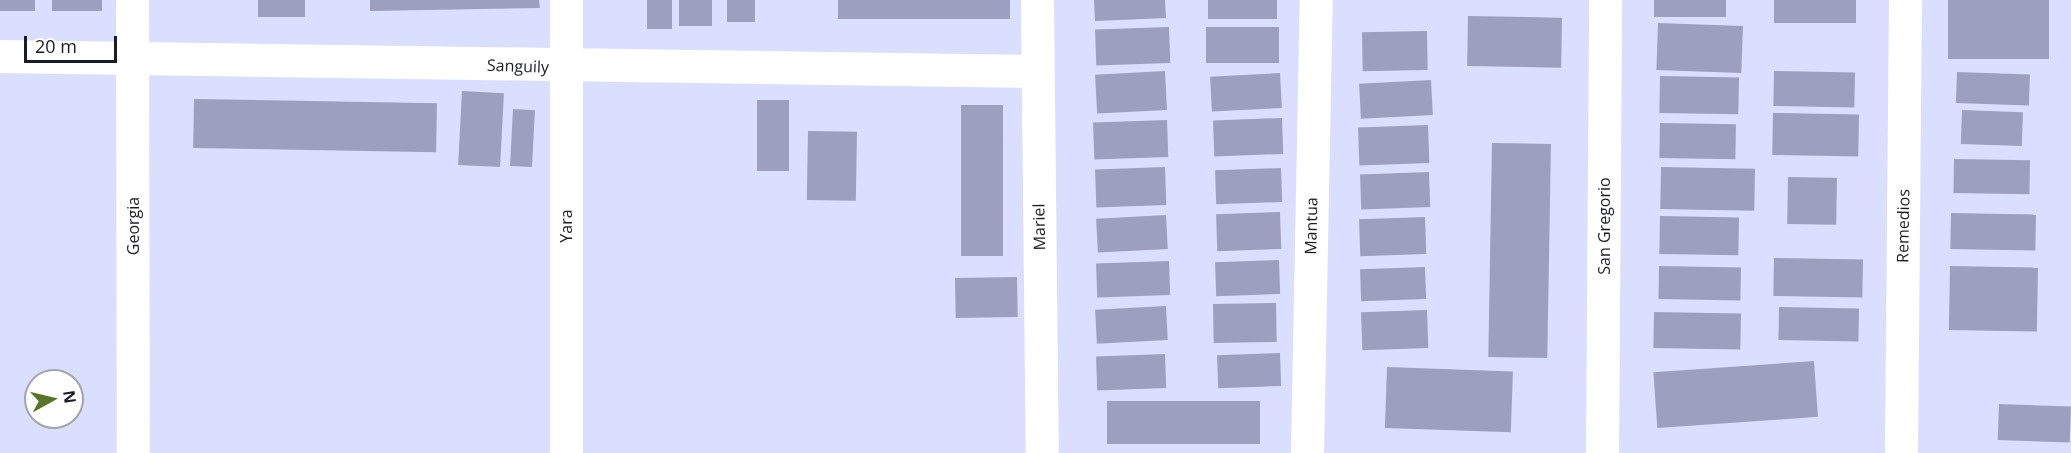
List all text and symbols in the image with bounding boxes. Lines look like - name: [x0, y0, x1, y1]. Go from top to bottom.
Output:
- scale bar: [27, 24, 120, 62]
- text: 20 m: [35, 34, 77, 58]
- street label: Sanguily: [487, 55, 549, 77]
- street label: San Gregorio: [1594, 177, 1614, 275]
- street label: Remedios: [1893, 189, 1913, 263]
- street label: Georgia: [123, 197, 143, 255]
- street label: Mantua: [1301, 197, 1321, 255]
- street label: Mariel: [1029, 203, 1049, 251]
- street label: Yara: [556, 209, 576, 243]
- north arrow: [24, 369, 84, 429]
- text: N: [58, 389, 82, 405]

